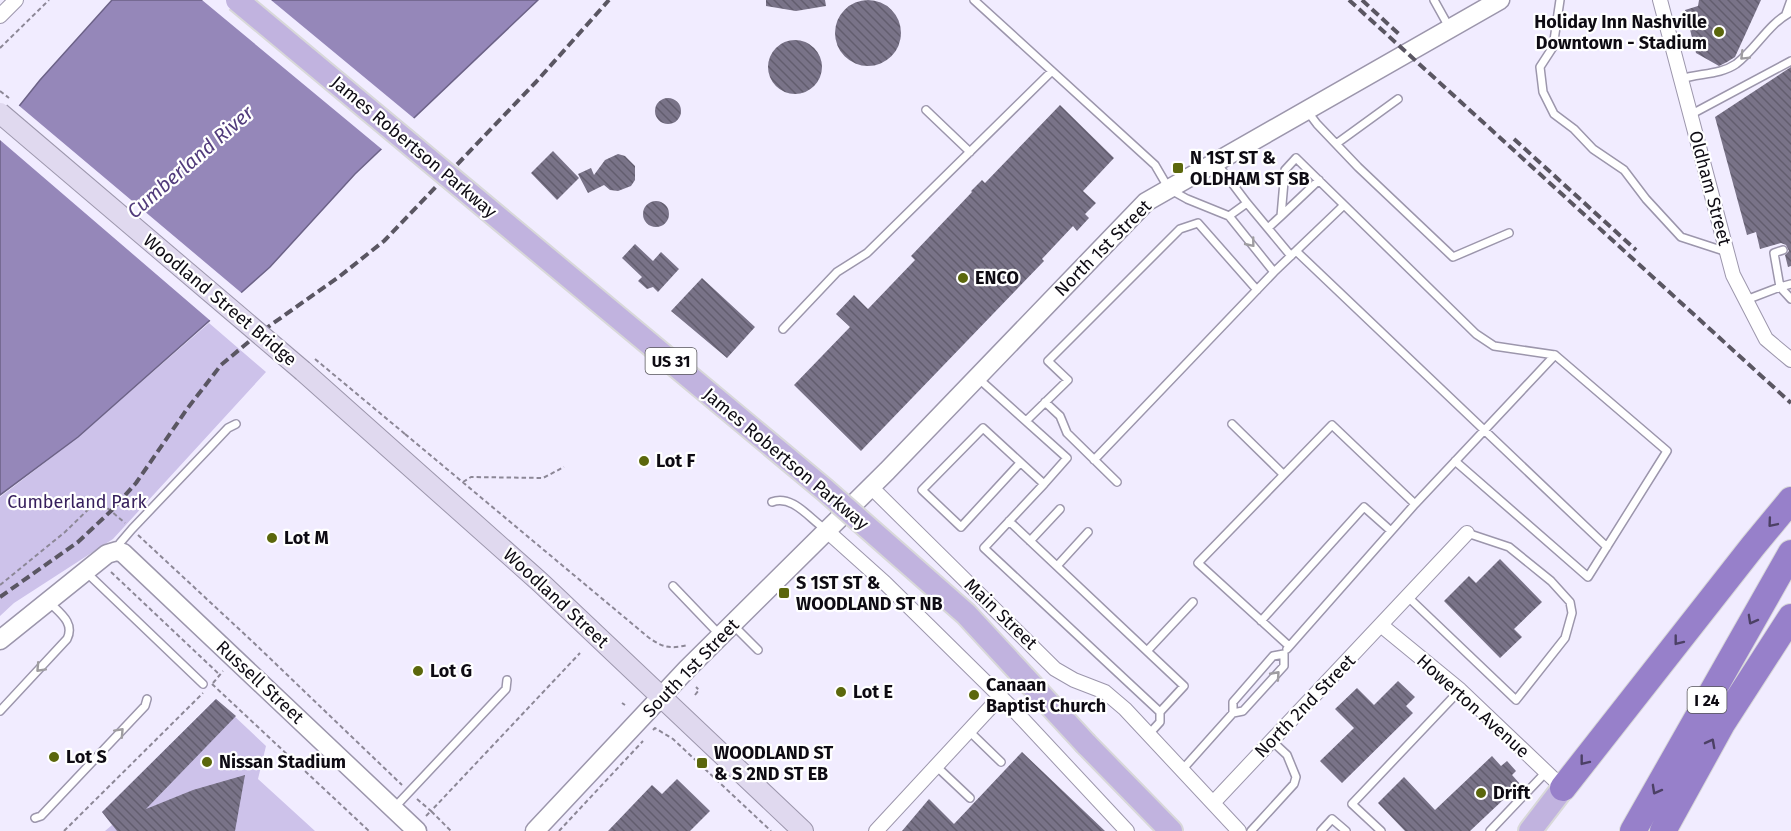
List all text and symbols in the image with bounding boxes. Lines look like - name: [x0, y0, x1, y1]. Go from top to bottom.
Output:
- place label: Holiday Inn Nashville Downtown - Stadium: [1534, 11, 1707, 54]
- marker: Holiday Inn Nashville Downtown - Stadium: [1712, 25, 1726, 39]
- one-way arrow: [1741, 48, 1752, 59]
- street label: James Robertson Parkway: [327, 71, 501, 223]
- water label: Cumberland River: [122, 100, 259, 223]
- street label: Oldham Street: [1684, 128, 1736, 248]
- place label: N 1ST ST & OLDHAM ST SB: [1190, 147, 1310, 190]
- marker: N 1ST ST & OLDHAM ST SB: [1171, 161, 1185, 175]
- street label: North 1st Street: [1050, 195, 1156, 301]
- street label: Woodland Street Bridge: [139, 229, 301, 371]
- one-way arrow: [1244, 236, 1255, 247]
- place label: ENCO: [975, 267, 1019, 289]
- marker: ENCO: [956, 271, 970, 285]
- road number: US 31: [646, 348, 696, 374]
- street label: James Robertson Parkway: [699, 383, 873, 535]
- place label: Lot F: [656, 450, 696, 472]
- marker: Lot F: [637, 454, 651, 468]
- park label: Cumberland Park: [7, 491, 148, 513]
- one-way arrow: [1768, 516, 1779, 527]
- place label: Lot M: [284, 527, 329, 549]
- marker: Lot M: [265, 531, 279, 545]
- street label: Woodland Street: [499, 543, 614, 653]
- place label: S 1ST ST & WOODLAND ST NB: [796, 572, 943, 615]
- street label: Main Street: [960, 574, 1042, 655]
- marker: S 1ST ST & WOODLAND ST NB: [777, 586, 791, 600]
- street label: South 1st Street: [638, 614, 744, 722]
- one-way arrow: [1748, 614, 1759, 624]
- one-way arrow: [1675, 635, 1686, 646]
- street label: Russell Street: [212, 636, 309, 729]
- street label: North 2nd Street: [1250, 649, 1360, 762]
- street label: Howerton Avenue: [1412, 650, 1534, 762]
- place label: Lot G: [430, 660, 472, 682]
- one-way arrow: [36, 662, 47, 672]
- marker: Lot G: [411, 664, 425, 678]
- one-way arrow: [1268, 672, 1279, 683]
- place label: Canaan Baptist Church: [986, 674, 1106, 717]
- place label: Lot E: [853, 681, 893, 703]
- marker: Lot E: [834, 685, 848, 699]
- road number: I 24: [1688, 687, 1726, 713]
- marker: Canaan Baptist Church: [967, 688, 981, 702]
- one-way arrow: [113, 729, 124, 739]
- one-way arrow: [1704, 738, 1715, 749]
- place label: WOODLAND ST & S 2ND ST EB: [714, 742, 834, 785]
- place label: Lot S: [66, 746, 107, 768]
- marker: Lot S: [47, 750, 61, 764]
- place label: Nissan Stadium: [219, 751, 346, 773]
- one-way arrow: [1581, 754, 1592, 765]
- marker: Nissan Stadium: [200, 755, 214, 769]
- marker: WOODLAND ST & S 2ND ST EB: [695, 756, 709, 770]
- place label: Drift: [1493, 782, 1531, 804]
- one-way arrow: [1652, 784, 1663, 794]
- marker: Drift: [1474, 786, 1488, 800]

